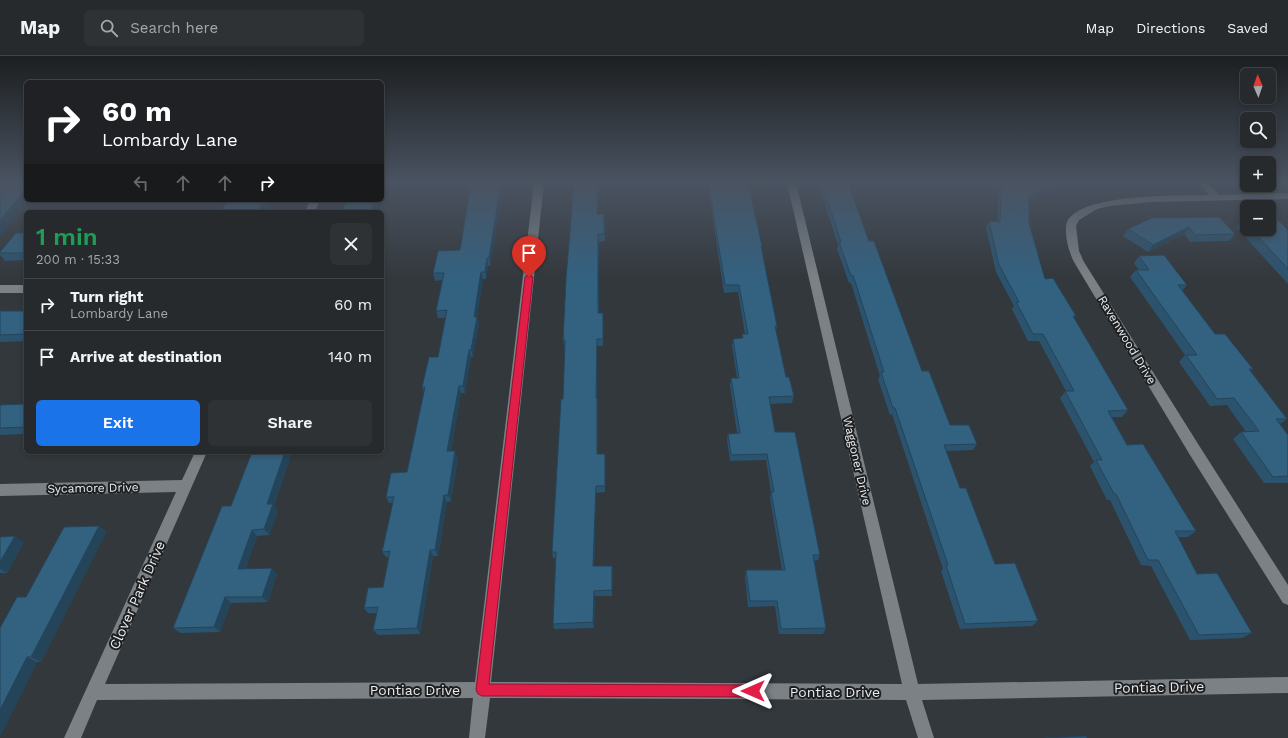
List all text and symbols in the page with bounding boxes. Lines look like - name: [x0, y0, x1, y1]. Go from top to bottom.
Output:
- search box: [84, 10, 364, 46]
- text: Map: [20, 16, 60, 39]
- icon: search: [98, 17, 120, 39]
- text: Search here: [130, 19, 218, 37]
- text: Map: [1086, 20, 1114, 36]
- text: Directions: [1136, 20, 1205, 36]
- text: Saved: [1227, 20, 1268, 36]
- north arrow: [1240, 68, 1276, 104]
- map controls: [1240, 68, 1276, 236]
- text: 60 m: [102, 95, 172, 128]
- icon: right: [36, 96, 88, 148]
- button: search: [1240, 112, 1276, 148]
- text: Lombardy Lane: [102, 129, 238, 150]
- button: +: [1240, 156, 1276, 192]
- icon: left: [130, 172, 152, 194]
- icon: ahead: [172, 172, 194, 194]
- icon: ahead: [214, 172, 236, 194]
- icon: right: [256, 172, 278, 194]
- button: −: [1240, 200, 1276, 236]
- text: 1 min: [36, 223, 98, 251]
- button: close: [330, 223, 372, 265]
- pin: [512, 236, 546, 277]
- icon: arrive: [518, 242, 540, 264]
- text: 200 m · 15:33: [36, 252, 120, 267]
- text: Turn right: [70, 288, 143, 306]
- street label: Ravenwood Drive: [1095, 293, 1159, 387]
- icon: right: [36, 294, 58, 316]
- text: 60 m: [334, 296, 372, 314]
- text: Lombardy Lane: [70, 306, 168, 321]
- icon: arrive: [36, 346, 58, 368]
- text: Arrive at destination: [70, 348, 222, 366]
- text: 140 m: [328, 348, 372, 366]
- button: Exit: [36, 400, 200, 446]
- button: Share: [208, 400, 372, 446]
- street label: Waggoner Drive: [840, 415, 874, 507]
- street label: Sycamore Drive: [47, 480, 139, 496]
- street label: Clover Park Drive: [106, 538, 168, 652]
- position arrow: [732, 670, 774, 712]
- street label: Pontiac Drive: [1114, 678, 1204, 696]
- street label: Pontiac Drive: [370, 682, 460, 698]
- street label: Pontiac Drive: [790, 684, 880, 700]

